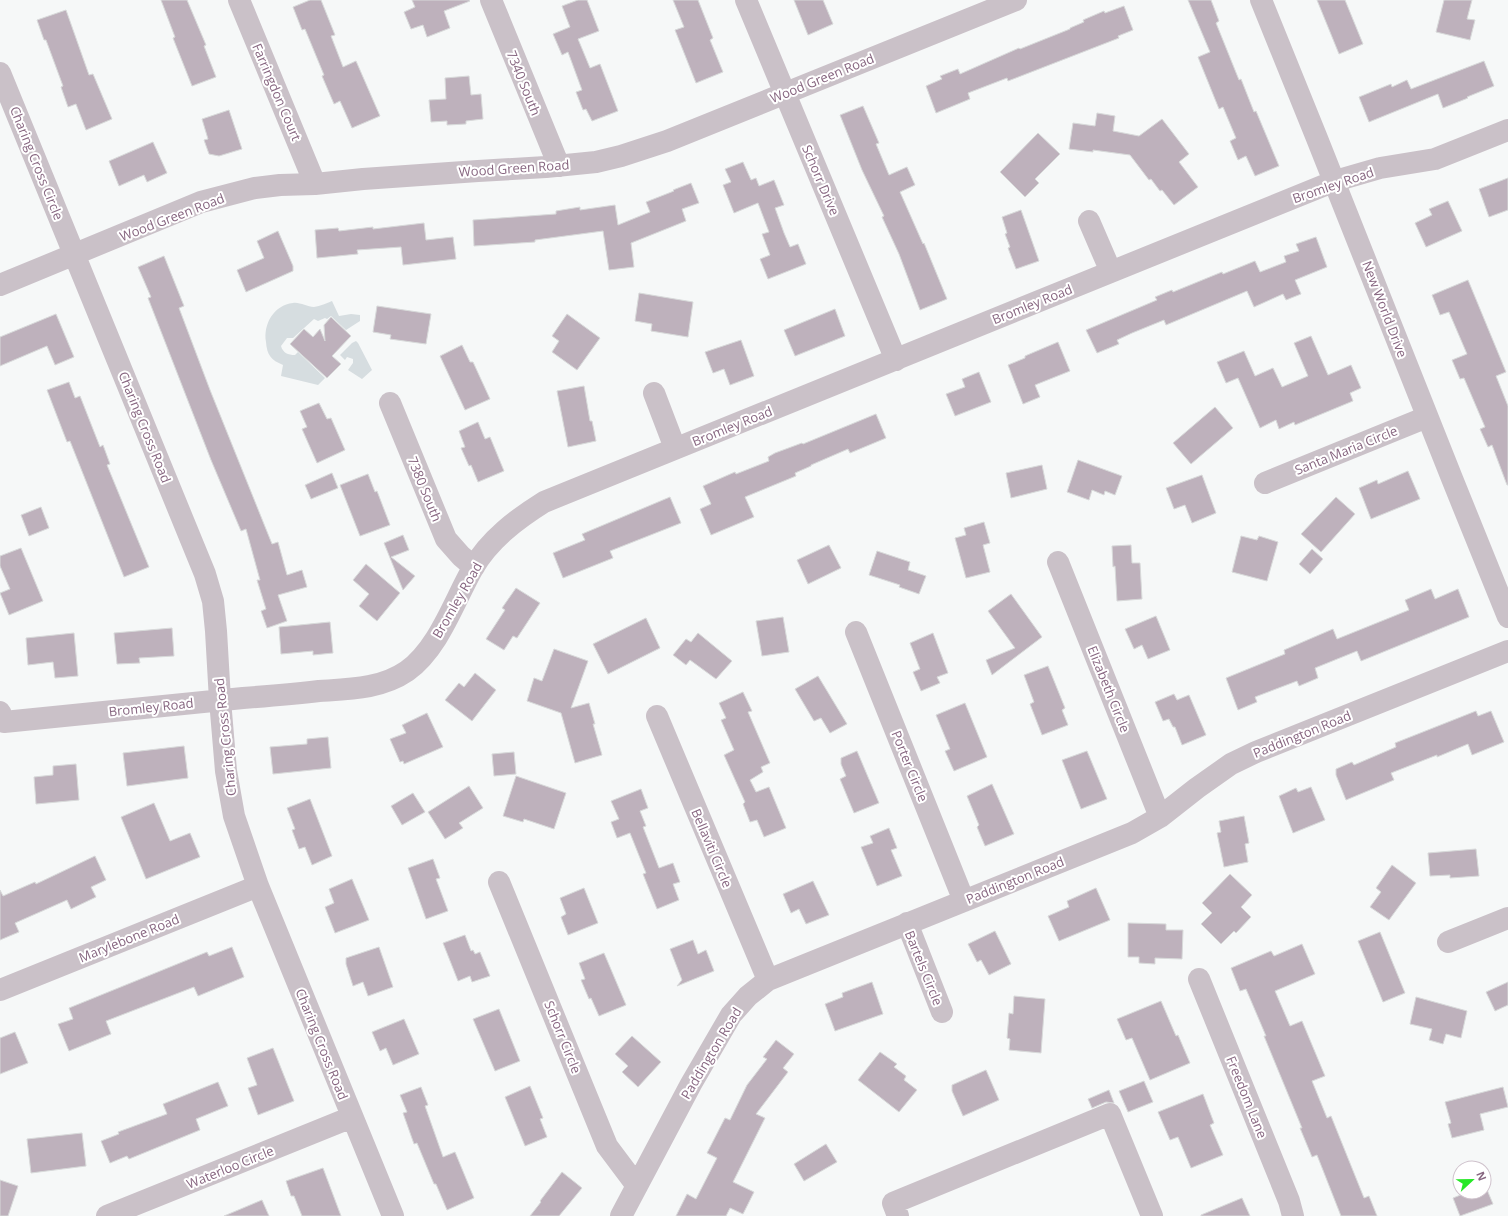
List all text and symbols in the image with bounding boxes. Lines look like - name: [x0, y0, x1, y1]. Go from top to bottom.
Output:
- street label: Farringdon Court: [248, 41, 306, 144]
- street label: 7340 South: [503, 48, 545, 118]
- street label: Wood Green Road: [767, 49, 877, 107]
- street label: Charing Cross Circle: [6, 103, 68, 223]
- street label: Schorr Drive: [798, 142, 844, 218]
- street label: Wood Green Road: [458, 155, 570, 181]
- street label: Bromley Road: [1290, 163, 1376, 207]
- street label: Wood Green Road: [117, 189, 227, 245]
- street label: New World Drive: [1358, 258, 1412, 360]
- street label: Bromley Road: [989, 280, 1075, 328]
- street label: Charing Cross Road: [114, 369, 176, 485]
- street label: Bromley Road: [689, 402, 775, 450]
- street label: Santa Maria Circle: [1292, 421, 1400, 479]
- street label: 7380 South: [404, 454, 446, 524]
- street label: Bromley Road: [428, 559, 486, 641]
- street label: Elizabeth Circle: [1083, 643, 1135, 735]
- street label: Charing Cross Road: [210, 677, 240, 797]
- street label: Bromley Road: [108, 694, 194, 720]
- street label: Paddington Road: [1250, 706, 1354, 762]
- street label: Porter Circle: [888, 728, 932, 804]
- street label: Bellaviti Circle: [687, 806, 737, 890]
- street label: Paddington Road: [963, 852, 1067, 908]
- street label: Marylebone Road: [76, 910, 182, 966]
- street label: Bartels Circle: [901, 928, 947, 1008]
- street label: Charing Cross Road: [291, 986, 353, 1102]
- street label: Schorr Circle: [540, 998, 586, 1076]
- street label: Paddington Road: [676, 1004, 746, 1102]
- street label: Freedom Lane: [1222, 1053, 1272, 1141]
- street label: Waterloo Circle: [184, 1141, 276, 1193]
- north arrow: [1452, 1160, 1492, 1200]
- text: N: [1473, 1169, 1490, 1183]

